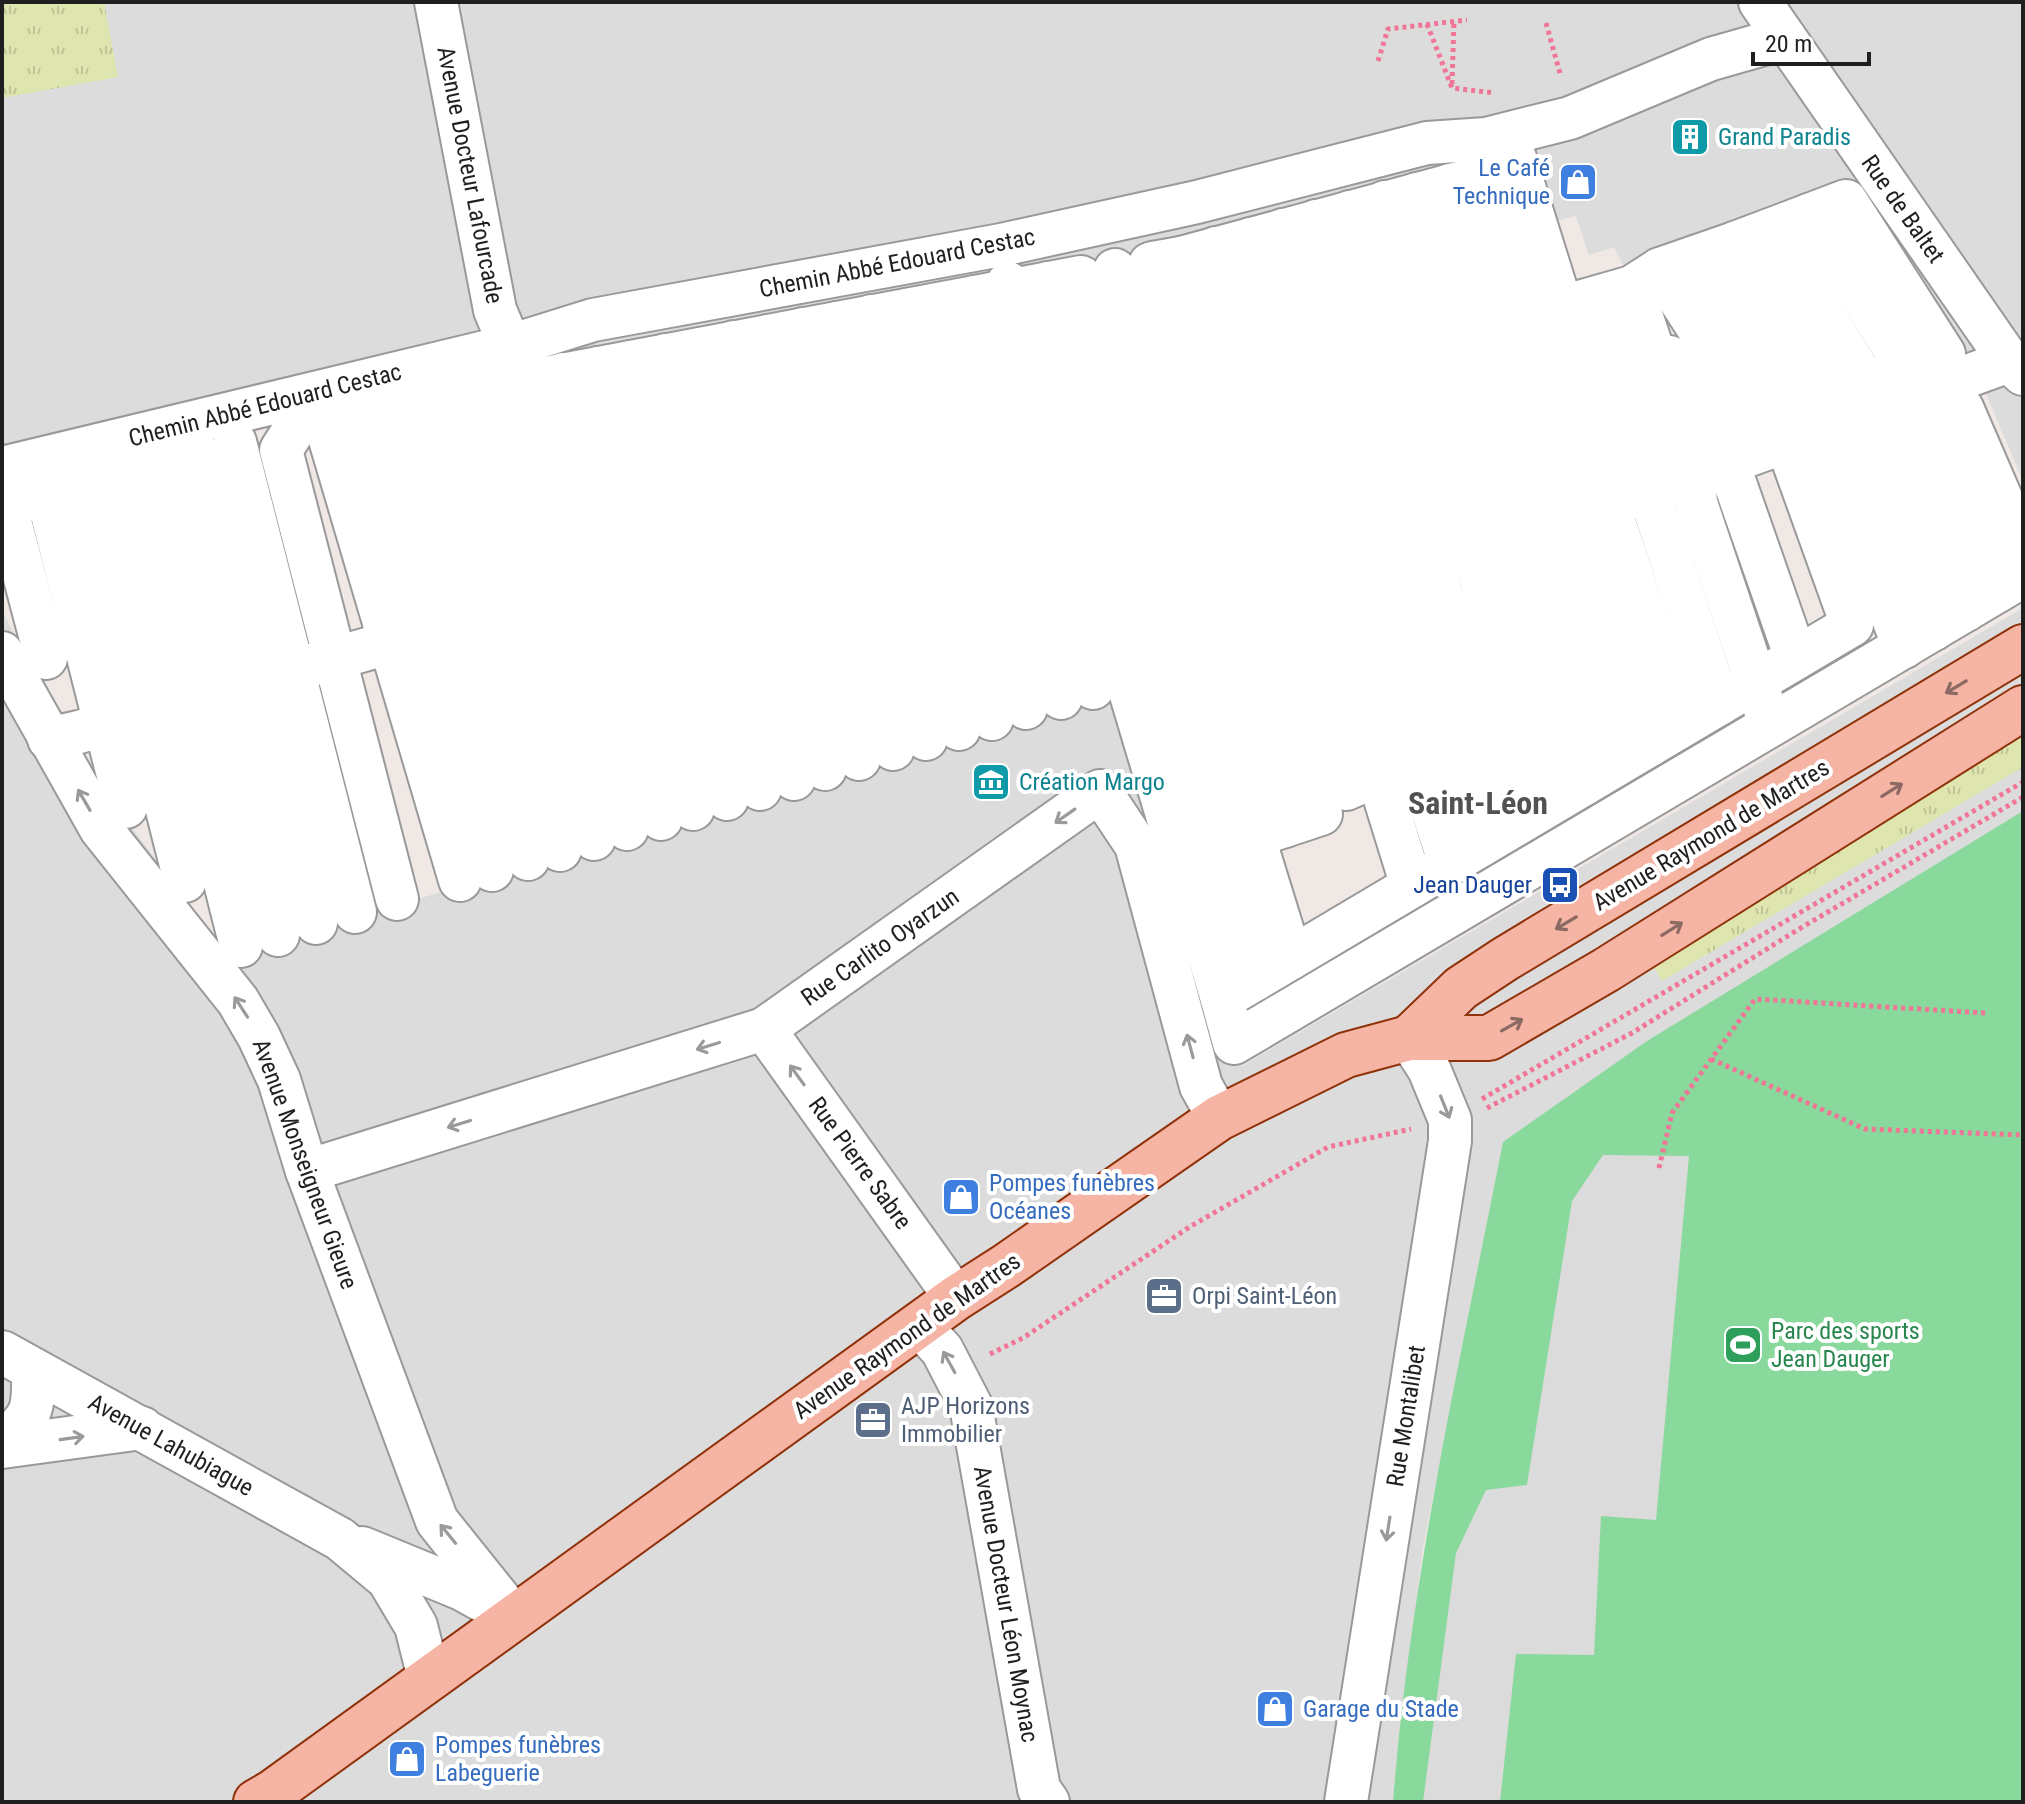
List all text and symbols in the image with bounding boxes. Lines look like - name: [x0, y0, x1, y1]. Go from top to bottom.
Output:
- scale bar: [1753, 16, 1869, 66]
- text: 20 m: [1765, 30, 1812, 58]
- street label: Avenue Docteur Lafourcade: [431, 44, 509, 306]
- building icon: Grand Paradis: [1669, 116, 1711, 158]
- place label: Grand Paradis: [1718, 123, 1851, 151]
- street label: Rue de Baltet: [1856, 150, 1950, 268]
- place label: Le Café Technique: [1453, 154, 1550, 210]
- shop icon: Le Café Technique: [1557, 161, 1599, 203]
- street label: Chemin Abbé Edouard Cestac: [757, 223, 1037, 303]
- street label: Chemin Abbé Edouard Cestac: [126, 358, 404, 452]
- one-way arrow: [1945, 680, 1968, 696]
- street label: Avenue Raymond de Martres: [1588, 753, 1834, 917]
- museum icon: Création Margo: [970, 761, 1012, 803]
- place label: Création Margo: [1019, 768, 1165, 796]
- one-way arrow: [1880, 782, 1903, 798]
- district label: Saint-Léon: [1408, 784, 1548, 822]
- one-way arrow: [76, 789, 92, 812]
- one-way arrow: [1055, 808, 1077, 824]
- bus stop icon: Jean Dauger: [1539, 864, 1581, 906]
- place label: Jean Dauger: [1413, 871, 1532, 899]
- street label: Rue Carlito Oyarzun: [796, 882, 964, 1012]
- one-way arrow: [1555, 915, 1578, 931]
- one-way arrow: [1660, 920, 1682, 937]
- one-way arrow: [232, 996, 248, 1019]
- one-way arrow: [1500, 1017, 1523, 1033]
- one-way arrow: [1182, 1033, 1197, 1059]
- street label: Avenue Monseigneur Gieure: [247, 1035, 363, 1293]
- one-way arrow: [695, 1040, 720, 1055]
- one-way arrow: [789, 1064, 805, 1086]
- street label: Rue Pierre Sabre: [803, 1091, 917, 1235]
- one-way arrow: [1438, 1094, 1453, 1119]
- one-way arrow: [447, 1117, 473, 1132]
- place label: Pompes funèbres Océanes: [989, 1169, 1155, 1225]
- shop icon: Pompes funèbres Océanes: [940, 1176, 982, 1218]
- street label: Avenue Raymond de Martres: [788, 1247, 1026, 1425]
- office icon: Orpi Saint-Léon: [1143, 1275, 1185, 1317]
- place label: Orpi Saint-Léon: [1192, 1282, 1337, 1310]
- place label: Parc des sports Jean Dauger: [1771, 1317, 1920, 1373]
- sports icon: Parc des sports Jean Dauger: [1722, 1324, 1764, 1366]
- street label: Rue Montalibet: [1381, 1343, 1431, 1489]
- one-way arrow: [941, 1351, 956, 1375]
- street label: Avenue Lahubiague: [84, 1388, 258, 1502]
- place label: AJP Horizons Immobilier: [901, 1392, 1030, 1448]
- office icon: AJP Horizons Immobilier: [852, 1399, 894, 1441]
- one-way arrow: [58, 1430, 85, 1445]
- street label: Avenue Docteur Léon Moynac: [968, 1464, 1044, 1744]
- one-way arrow: [1380, 1516, 1395, 1541]
- one-way arrow: [439, 1524, 457, 1545]
- shop icon: Garage du Stade: [1254, 1688, 1296, 1730]
- place label: Garage du Stade: [1303, 1695, 1459, 1723]
- place label: Pompes funèbres Labeguerie: [435, 1731, 601, 1787]
- shop icon: Pompes funèbres Labeguerie: [386, 1738, 428, 1780]

